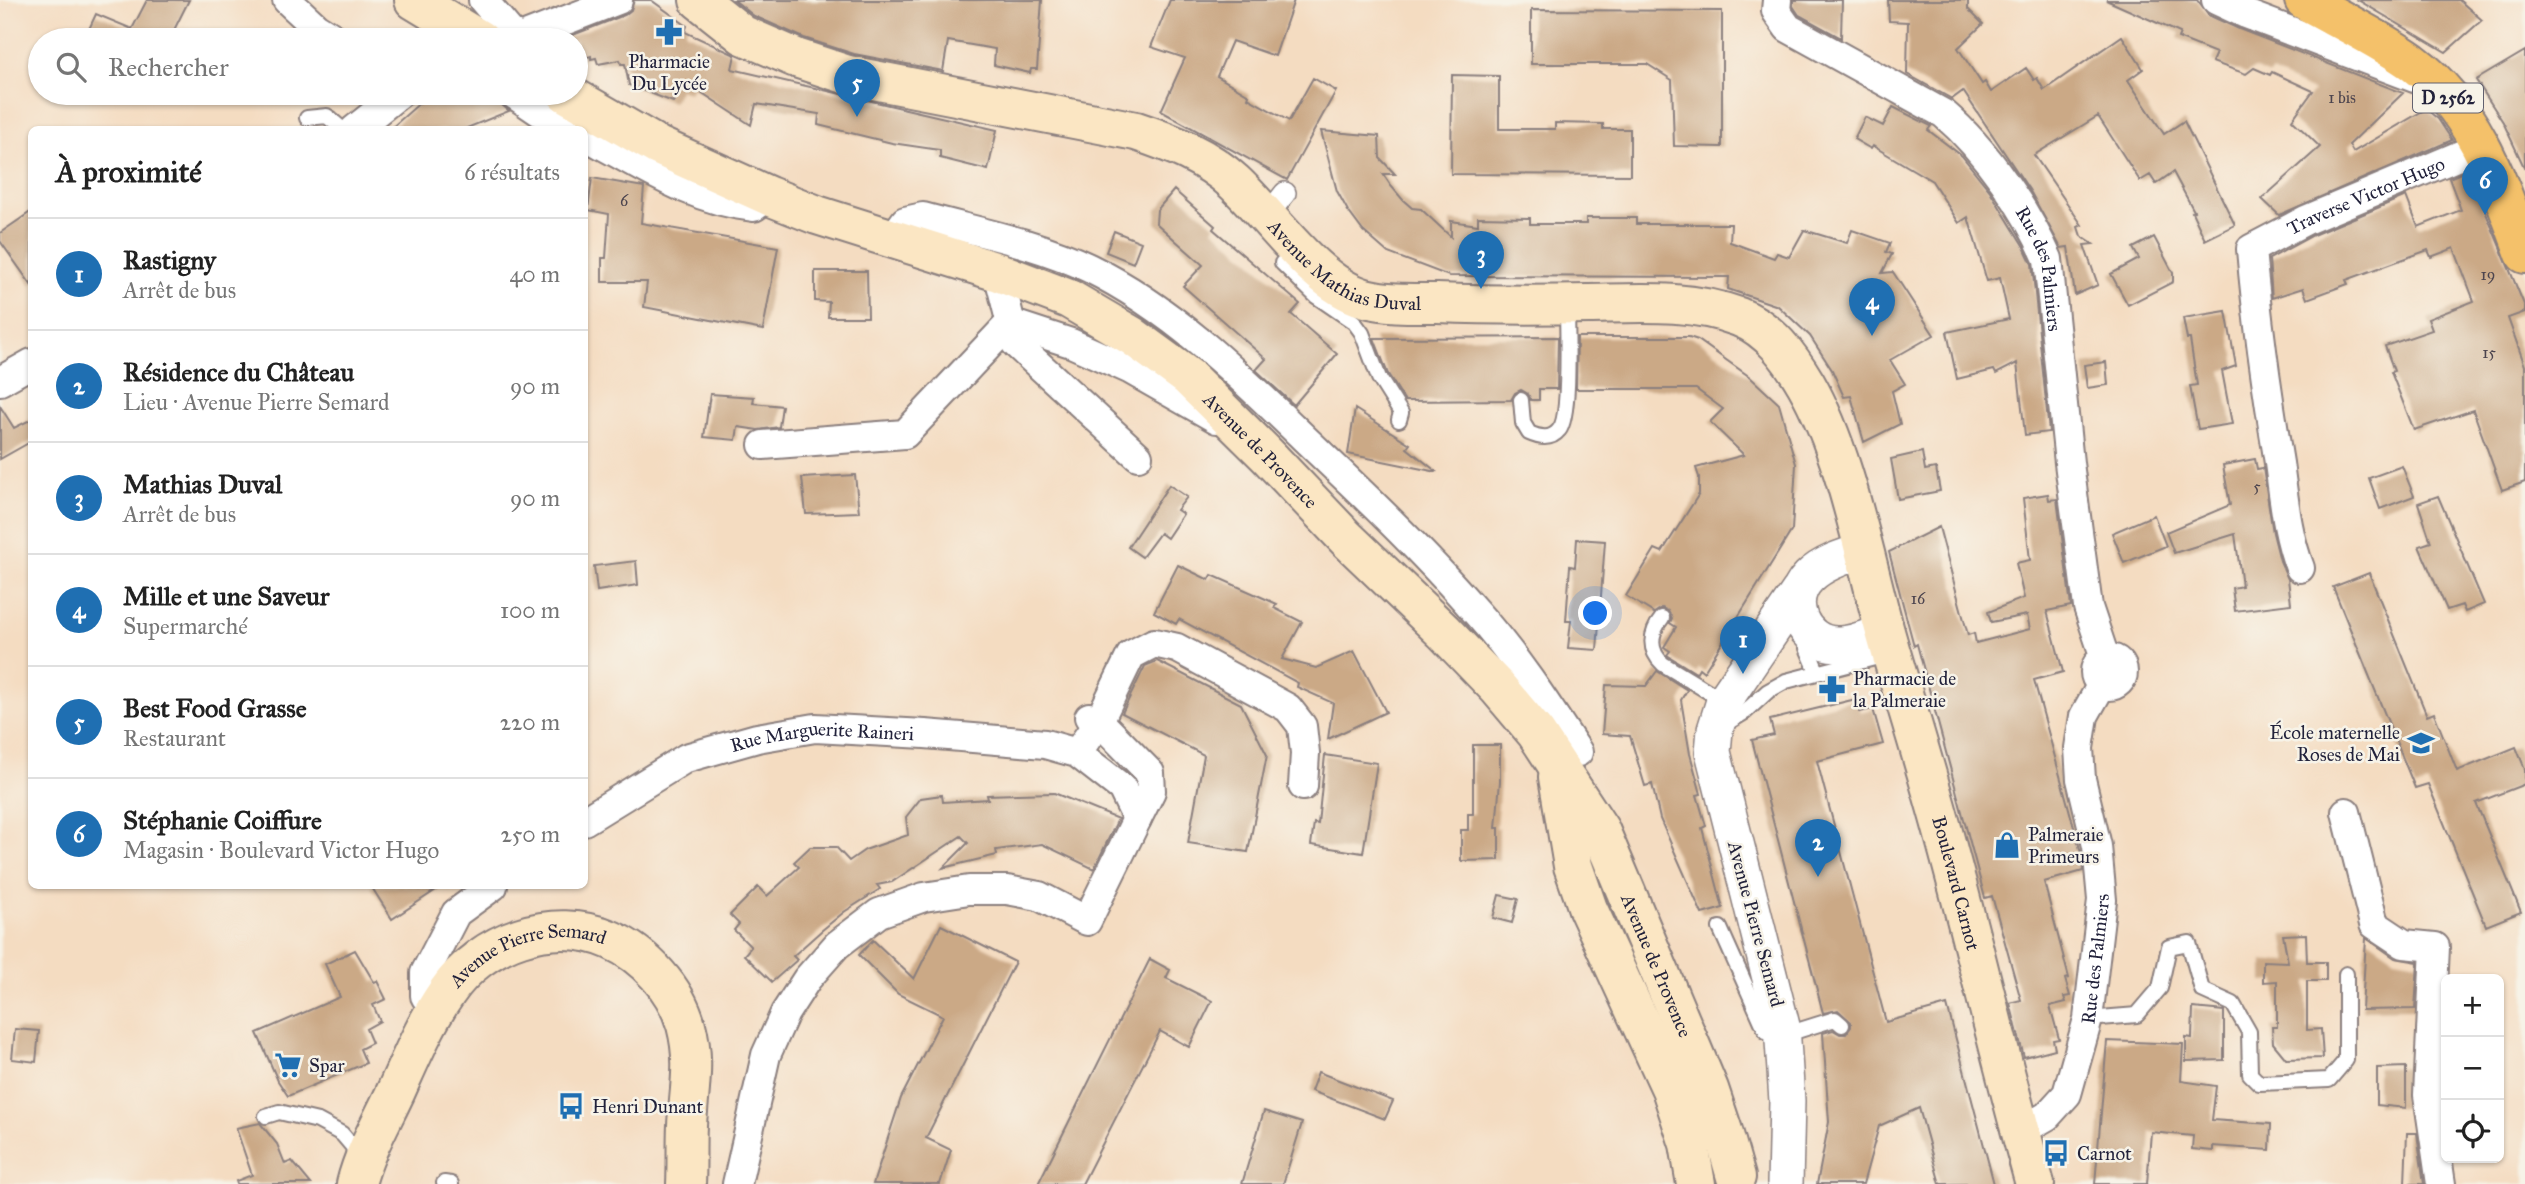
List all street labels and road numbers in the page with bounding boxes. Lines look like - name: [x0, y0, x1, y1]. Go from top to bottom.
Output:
- road number: D 2562: [2413, 84, 2483, 113]
- street label: Traverse Victor Hugo: [2283, 151, 2448, 240]
- street label: Rue des Palmiers: [2011, 202, 2067, 332]
- street label: Avenue Mathias Duval: [1263, 214, 1422, 315]
- street label: Avenue de Provence: [1198, 387, 1323, 513]
- street label: Rue Marguerite Raineri: [728, 716, 915, 756]
- street label: Boulevard Carnot: [1928, 813, 1985, 953]
- street label: Avenue Pierre Semard: [1723, 838, 1789, 1010]
- street label: Avenue de Provence: [1616, 889, 1697, 1041]
- street label: Rue des Palmiers: [2076, 893, 2114, 1025]
- street label: Avenue Pierre Semard: [443, 919, 610, 992]

